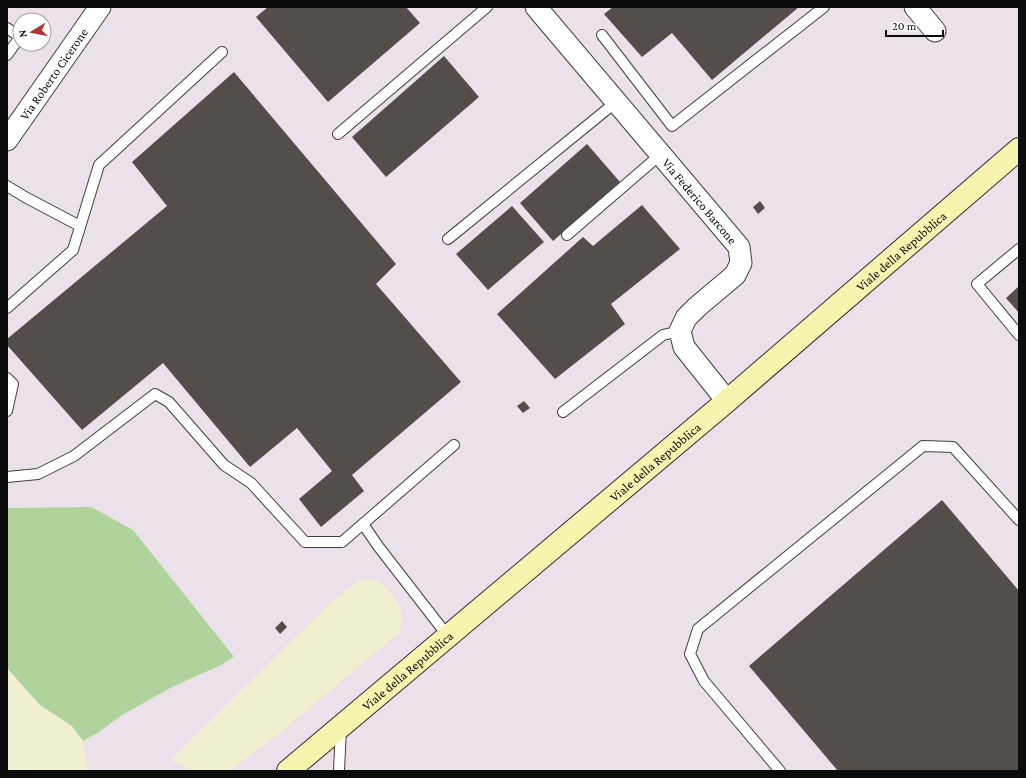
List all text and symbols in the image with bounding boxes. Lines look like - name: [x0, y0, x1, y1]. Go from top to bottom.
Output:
- north arrow: [12, 12, 52, 52]
- scale bar: [886, 12, 943, 38]
- text: 20 m: [892, 19, 917, 33]
- street label: Via Roberto Cicerone: [16, 25, 91, 122]
- text: N: [16, 29, 29, 38]
- street label: Via Federico Barcone: [660, 155, 741, 247]
- street label: Viale della Repubblica: [853, 208, 949, 294]
- street label: Viale della Repubblica: [607, 419, 704, 504]
- street label: Viale della Repubblica: [359, 628, 456, 713]

